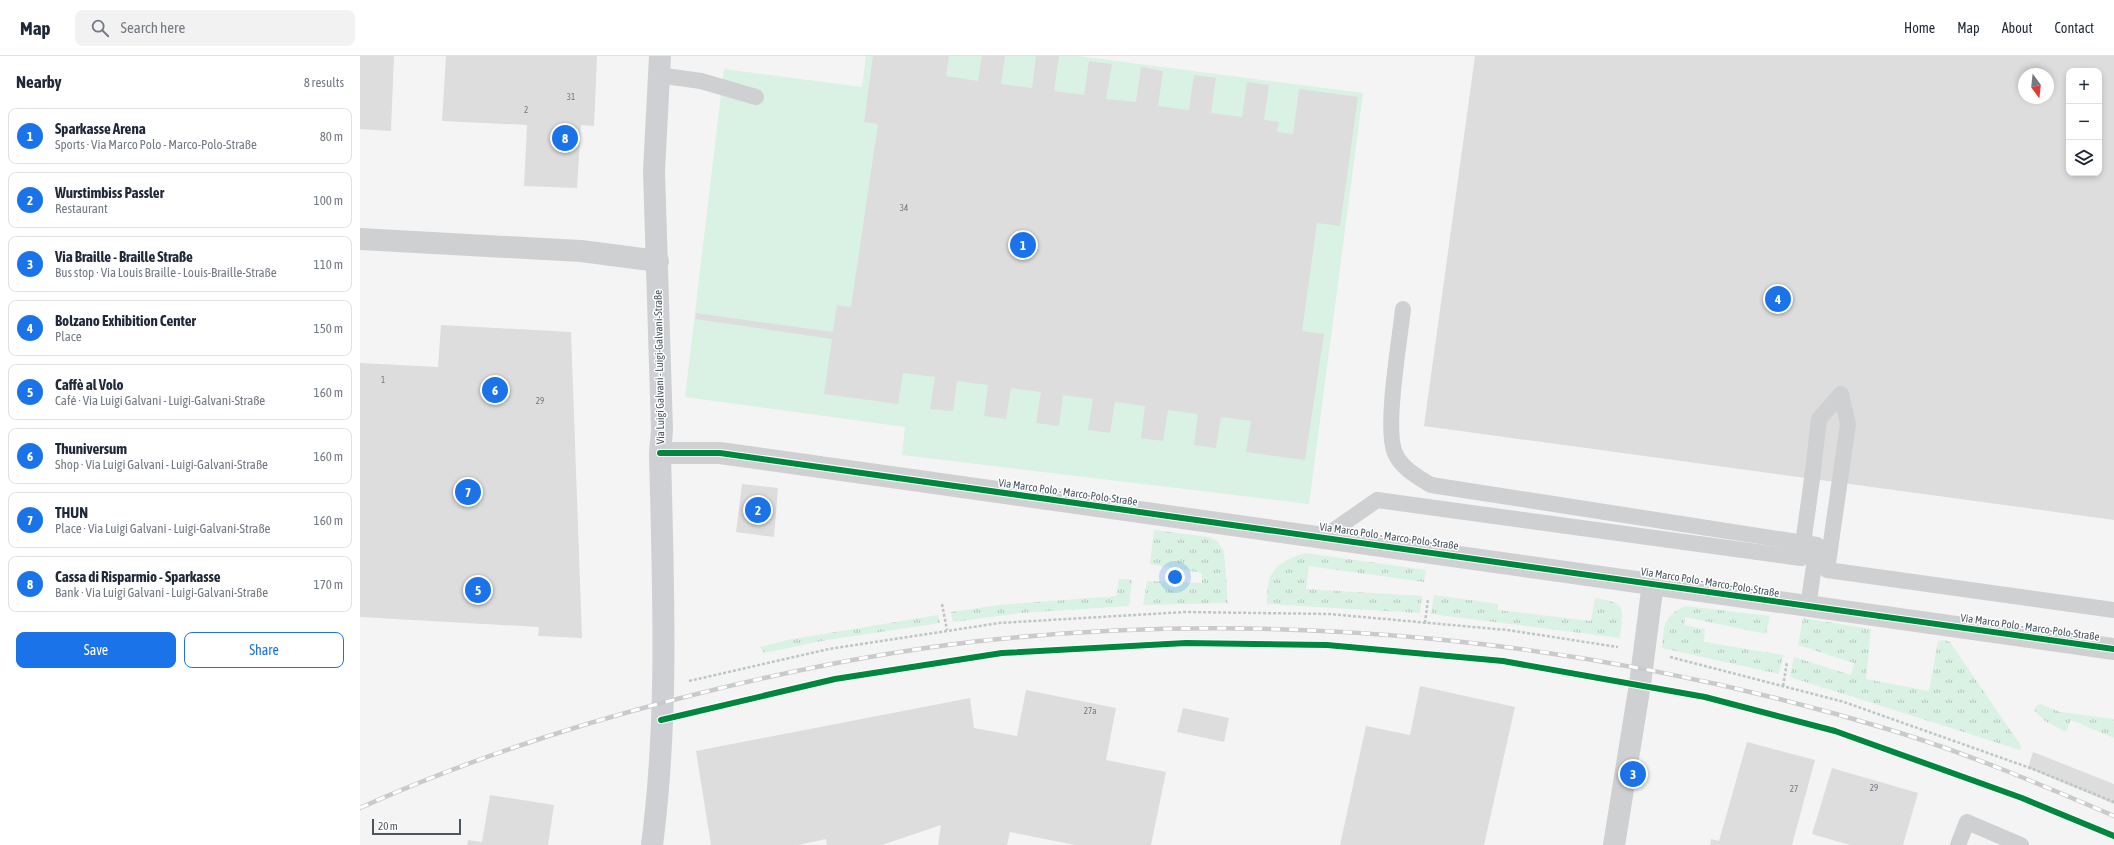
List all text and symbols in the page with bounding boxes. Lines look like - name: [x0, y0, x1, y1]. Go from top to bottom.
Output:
- search box: [75, 10, 355, 46]
- text: Map: [20, 17, 51, 39]
- icon: search: [89, 17, 111, 39]
- text: Search here: [121, 19, 185, 36]
- text: Home: [1904, 20, 1935, 36]
- text: Map: [1957, 20, 1980, 36]
- text: About: [2002, 20, 2033, 36]
- text: Contact: [2055, 20, 2094, 36]
- north arrow: [2018, 68, 2054, 104]
- map controls: [2066, 68, 2102, 176]
- button: +: [2066, 68, 2102, 104]
- text: Nearby: [16, 72, 62, 92]
- text: 8 results: [304, 75, 344, 90]
- house number: 31: [567, 92, 575, 102]
- button: −: [2066, 104, 2102, 140]
- house number: 2: [524, 105, 528, 115]
- text: Sparkasse Arena: [55, 120, 146, 137]
- pin: 8: [552, 123, 578, 153]
- text: 1: [27, 129, 33, 144]
- text: 80 m: [320, 129, 343, 144]
- text: Sports · Via Marco Polo - Marco-Polo-Straße: [55, 137, 257, 152]
- button: layers: [2066, 140, 2102, 176]
- text: Wurstimbiss Passler: [55, 184, 164, 201]
- text: 2: [27, 193, 33, 208]
- text: 100 m: [314, 193, 343, 208]
- text: Restaurant: [55, 201, 108, 216]
- house number: 34: [900, 203, 908, 213]
- pin: 1: [1010, 230, 1036, 260]
- text: Via Braille - Braille Straße: [55, 248, 193, 265]
- text: 3: [27, 257, 33, 272]
- text: 110 m: [314, 257, 343, 272]
- text: Bus stop · Via Louis Braille - Louis-Braille-Straße: [55, 265, 277, 280]
- pin: 4: [1765, 284, 1791, 314]
- street label: Via Luigi Galvani - Luigi-Galvani-Straße: [652, 290, 666, 444]
- text: Bolzano Exhibition Center: [55, 312, 196, 329]
- text: 4: [27, 321, 33, 336]
- text: 150 m: [314, 321, 343, 336]
- text: Place: [55, 329, 82, 344]
- house number: 1: [381, 375, 385, 385]
- pin: 6: [482, 375, 508, 405]
- text: Caffè al Volo: [55, 376, 124, 393]
- text: 5: [27, 385, 33, 400]
- text: 160 m: [314, 385, 343, 400]
- text: Café · Via Luigi Galvani - Luigi-Galvani-Straße: [55, 393, 265, 408]
- house number: 29: [536, 396, 544, 406]
- text: Thuniversum: [55, 440, 127, 457]
- text: 6: [27, 449, 33, 464]
- text: 160 m: [314, 449, 343, 464]
- text: Shop · Via Luigi Galvani - Luigi-Galvani-Straße: [55, 457, 268, 472]
- street label: Via Marco Polo - Marco-Polo-Straße: [998, 476, 1138, 508]
- pin: 7: [455, 477, 481, 507]
- pin: 2: [745, 495, 771, 525]
- text: THUN: [55, 504, 88, 521]
- text: 7: [27, 513, 33, 528]
- text: 160 m: [314, 513, 343, 528]
- street label: Via Marco Polo - Marco-Polo-Straße: [1319, 520, 1459, 552]
- text: Place · Via Luigi Galvani - Luigi-Galvani-Straße: [55, 521, 270, 536]
- street label: Via Marco Polo - Marco-Polo-Straße: [1640, 565, 1780, 599]
- your location: [1165, 567, 1185, 587]
- text: Cassa di Risparmio - Sparkasse: [55, 568, 221, 585]
- pin: 5: [465, 575, 491, 605]
- text: 8: [27, 577, 33, 592]
- text: 170 m: [314, 577, 343, 592]
- text: Bank · Via Luigi Galvani - Luigi-Galvani-Straße: [55, 585, 268, 600]
- street label: Via Marco Polo - Marco-Polo-Straße: [1960, 611, 2100, 643]
- button: Save: [16, 632, 176, 668]
- button: Share: [184, 632, 344, 668]
- house number: 27a: [1084, 706, 1096, 716]
- pin: 3: [1620, 759, 1646, 789]
- house number: 29: [1870, 783, 1878, 793]
- house number: 27: [1790, 784, 1798, 794]
- scale bar: [372, 817, 461, 836]
- text: 20 m: [378, 820, 398, 832]

